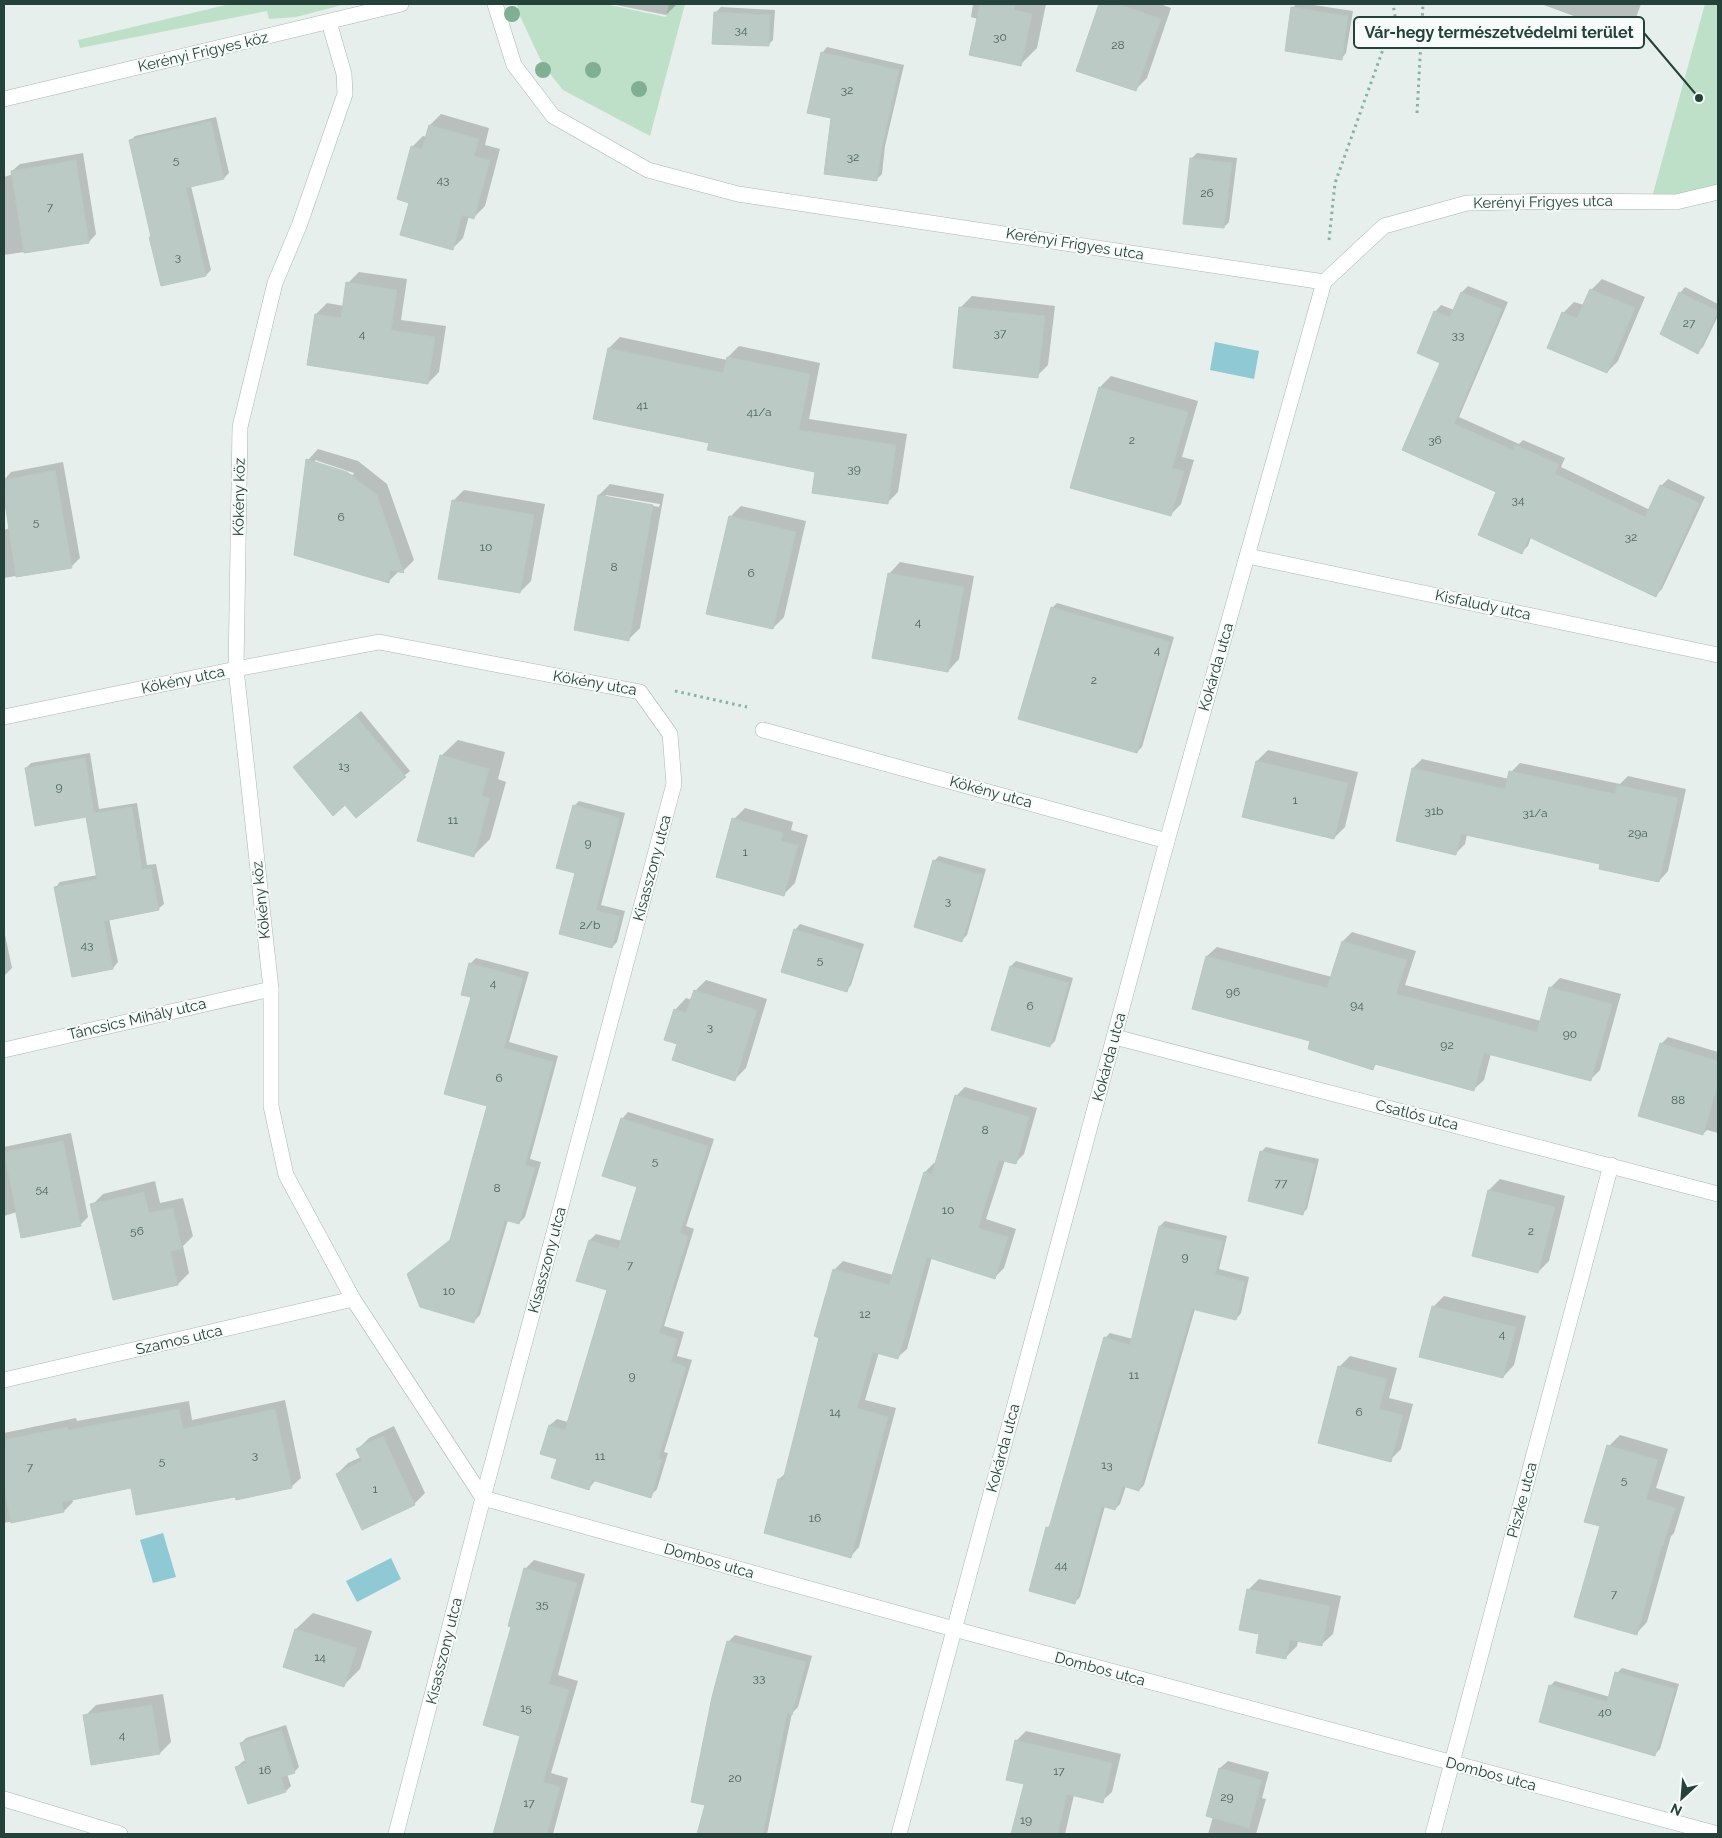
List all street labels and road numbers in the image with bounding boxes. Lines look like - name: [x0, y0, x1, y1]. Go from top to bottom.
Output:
- street label: Kerényi Frigyes köz: [136, 28, 270, 76]
- street label: Kerényi Frigyes utca: [1473, 192, 1613, 212]
- street label: Kerényi Frigyes utca: [1005, 224, 1145, 264]
- street label: Kökény köz: [229, 458, 249, 536]
- street label: Kisfaludy utca: [1434, 586, 1532, 624]
- street label: Kokárda utca: [1195, 621, 1237, 713]
- street label: Kökény utca: [140, 662, 226, 698]
- street label: Kökény utca: [552, 667, 638, 699]
- street label: Kökény utca: [948, 772, 1034, 812]
- street label: Kisasszony utca: [629, 813, 675, 923]
- street label: Kökény köz: [248, 860, 274, 940]
- street label: Táncsics Mihály utca: [66, 994, 208, 1044]
- street label: Kokárda utca: [1089, 1011, 1129, 1103]
- street label: Csatlós utca: [1374, 1096, 1460, 1134]
- street label: Kisasszony utca: [524, 1205, 570, 1315]
- street label: Szamos utca: [134, 1321, 224, 1359]
- street label: Kokárda utca: [983, 1402, 1023, 1494]
- street label: Piszke utca: [1503, 1460, 1541, 1540]
- street label: Dombos utca: [662, 1540, 756, 1582]
- street label: Kisasszony utca: [422, 1596, 466, 1706]
- street label: Dombos utca: [1053, 1648, 1147, 1690]
- street label: Dombos utca: [1444, 1753, 1538, 1795]

